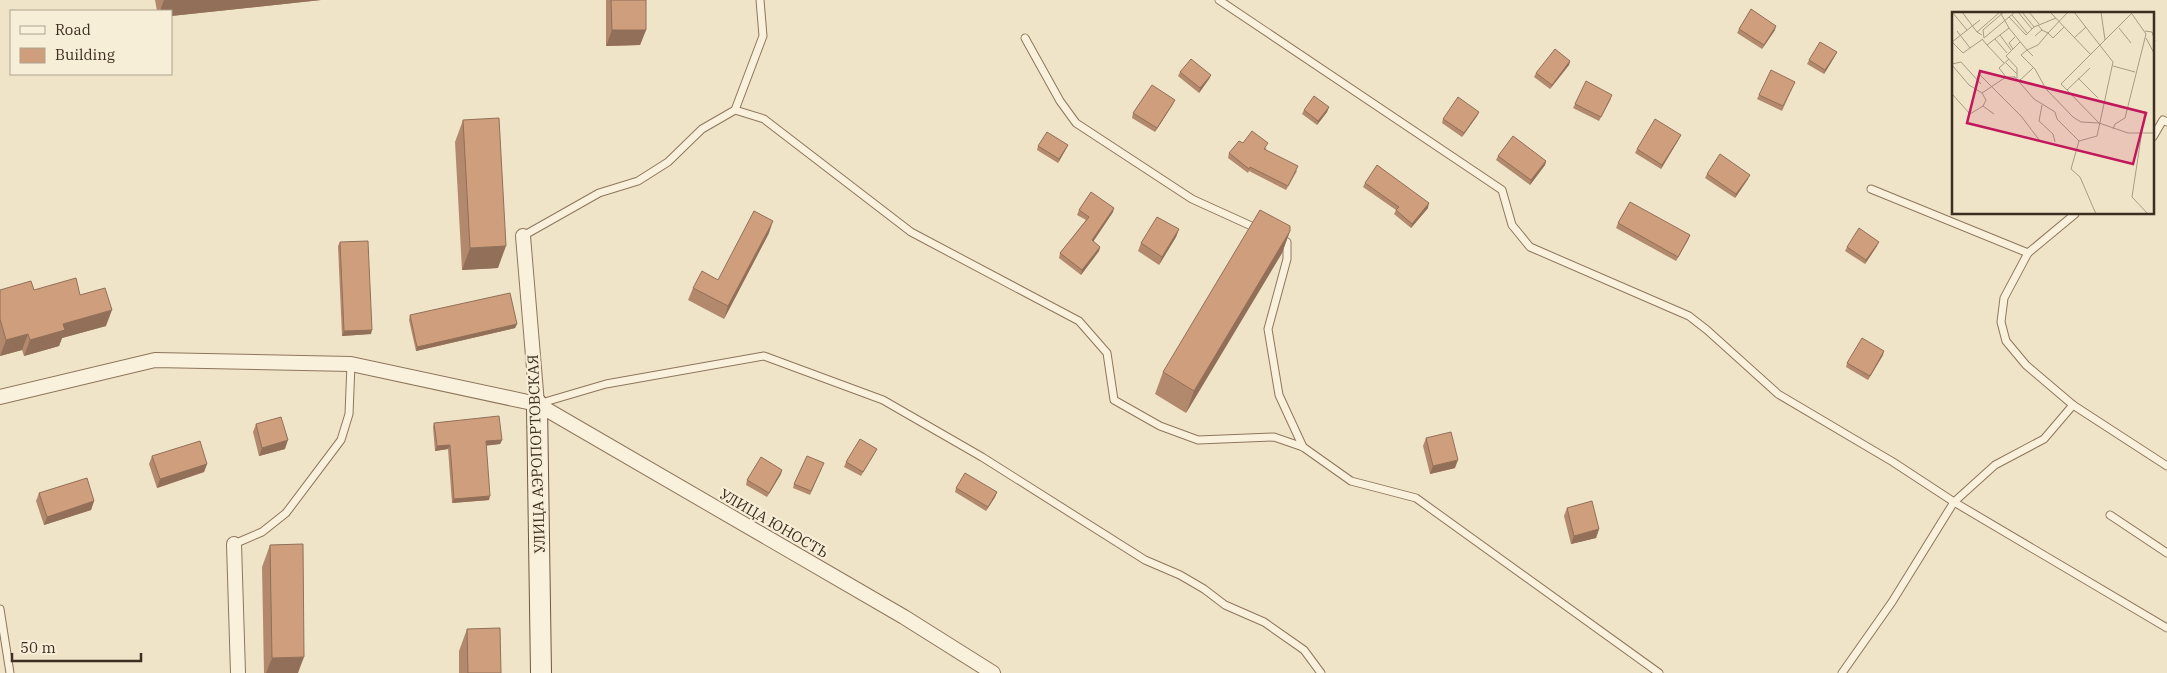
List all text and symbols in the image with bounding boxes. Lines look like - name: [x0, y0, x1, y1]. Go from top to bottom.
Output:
- legend: [10, 10, 172, 75]
- inset map: [1952, 12, 2154, 215]
- text: Road: [55, 20, 91, 39]
- text: Building: [55, 45, 115, 64]
- street label: УЛИЦА АЭРОПОРТОВСКАЯ: [523, 354, 549, 554]
- street label: УЛИЦА ЮНОСТЬ: [716, 484, 832, 562]
- scale bar: [12, 630, 141, 662]
- text: 50 m: [20, 638, 56, 657]

